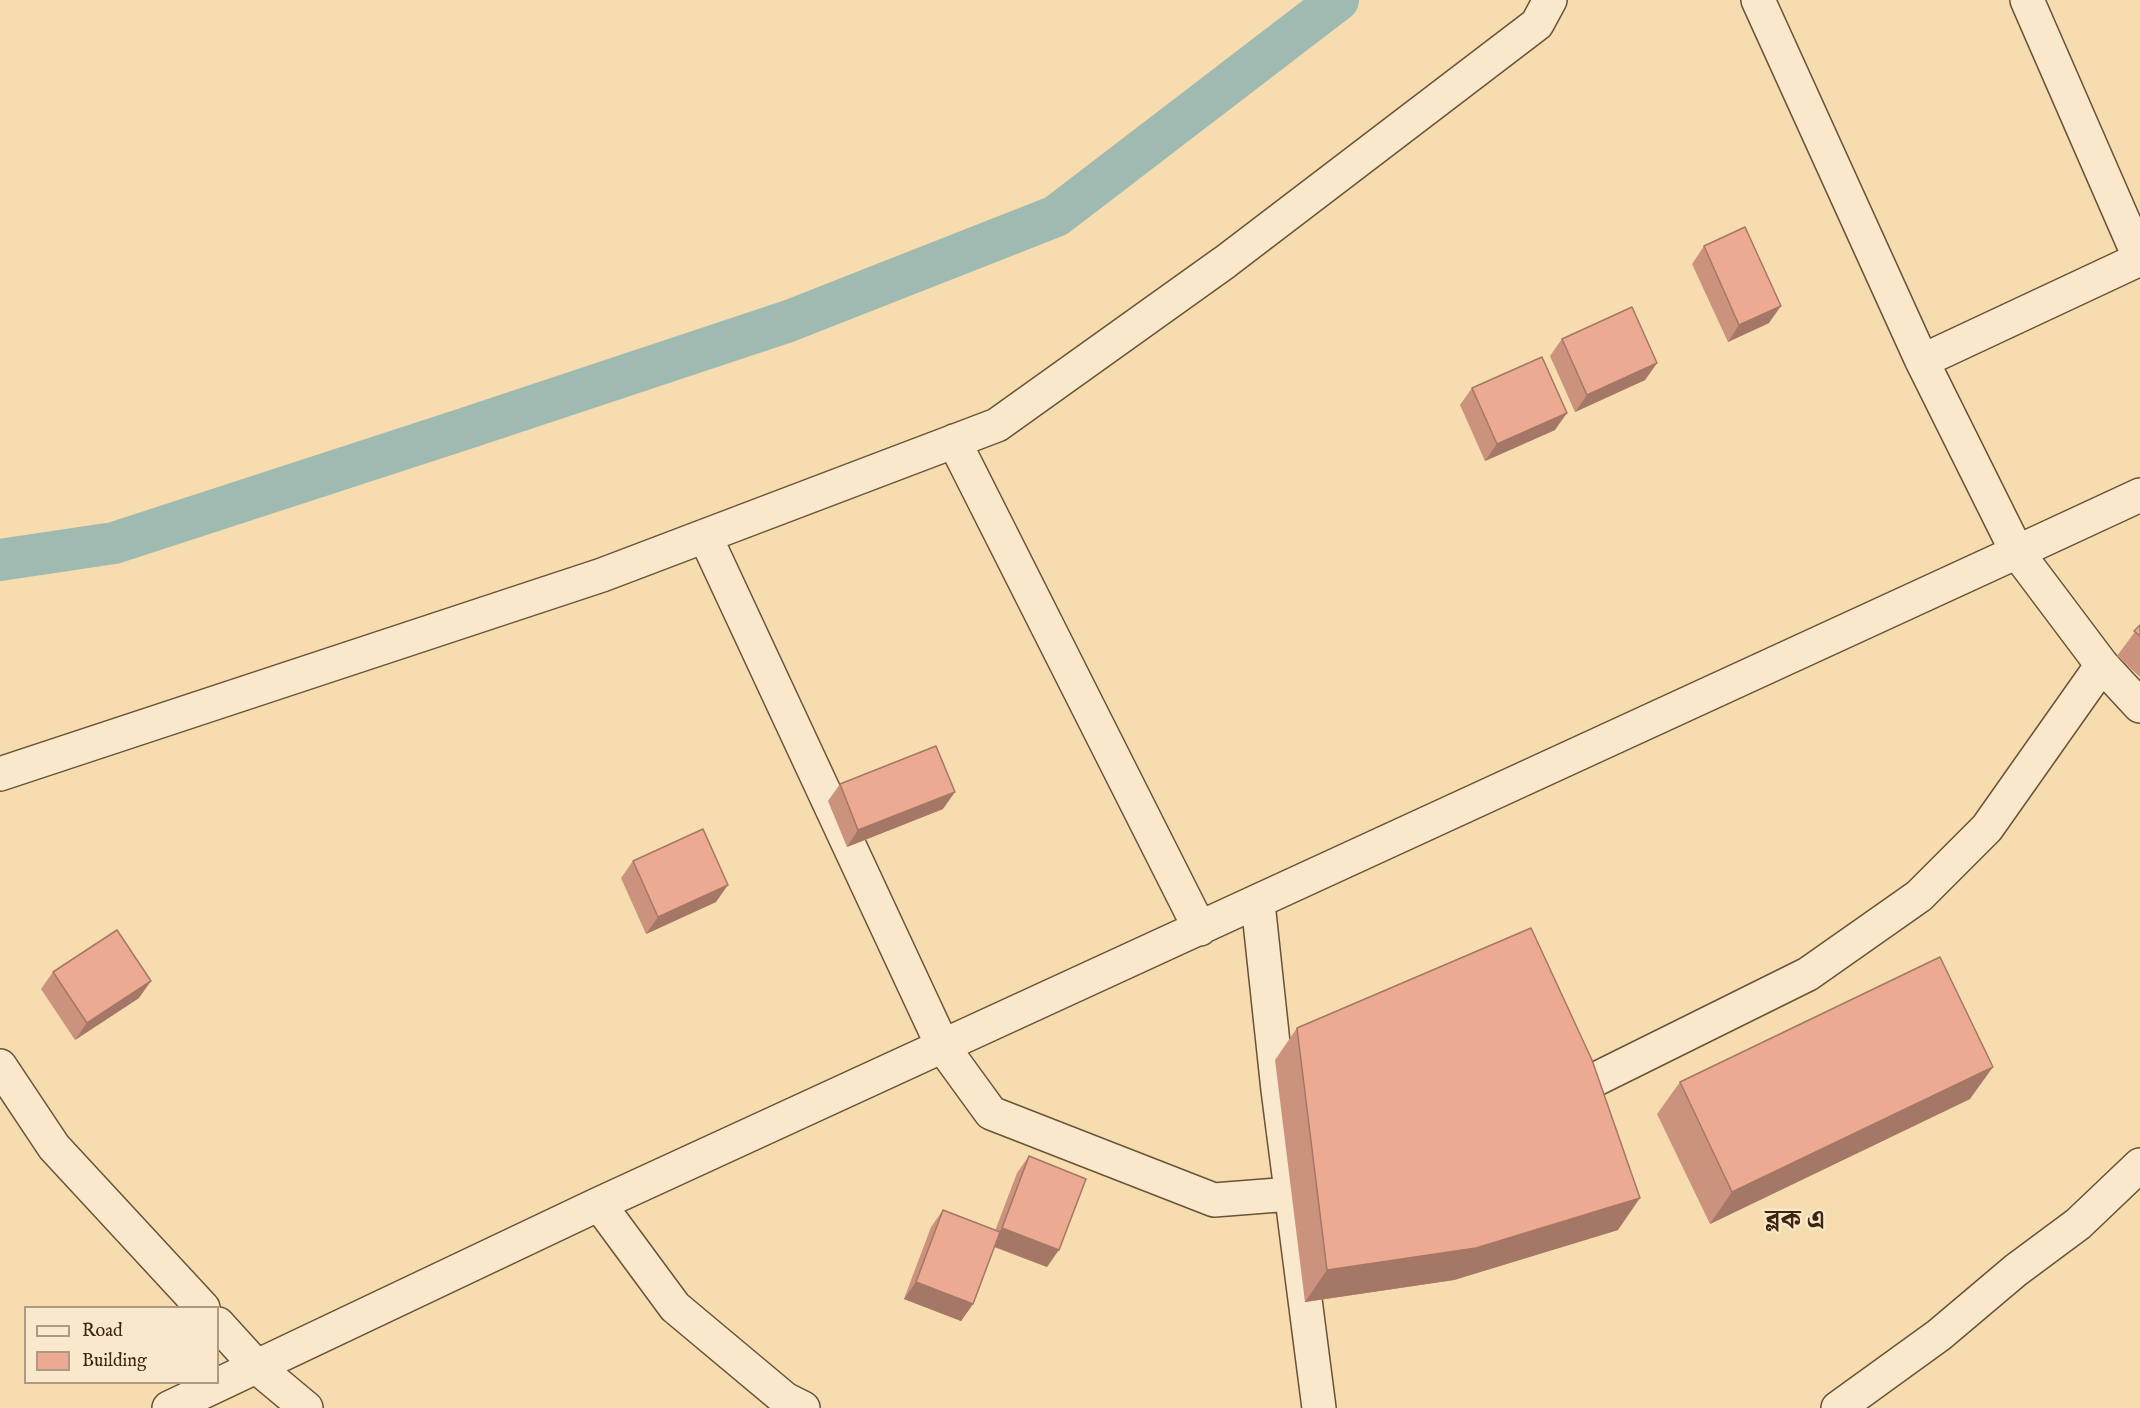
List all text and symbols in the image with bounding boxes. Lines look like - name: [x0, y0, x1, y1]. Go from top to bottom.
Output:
- district label: ব্লক এ: [1765, 1206, 1825, 1238]
- legend: [24, 1306, 219, 1384]
- text: Road: [82, 1320, 123, 1343]
- text: Building: [82, 1350, 147, 1373]

